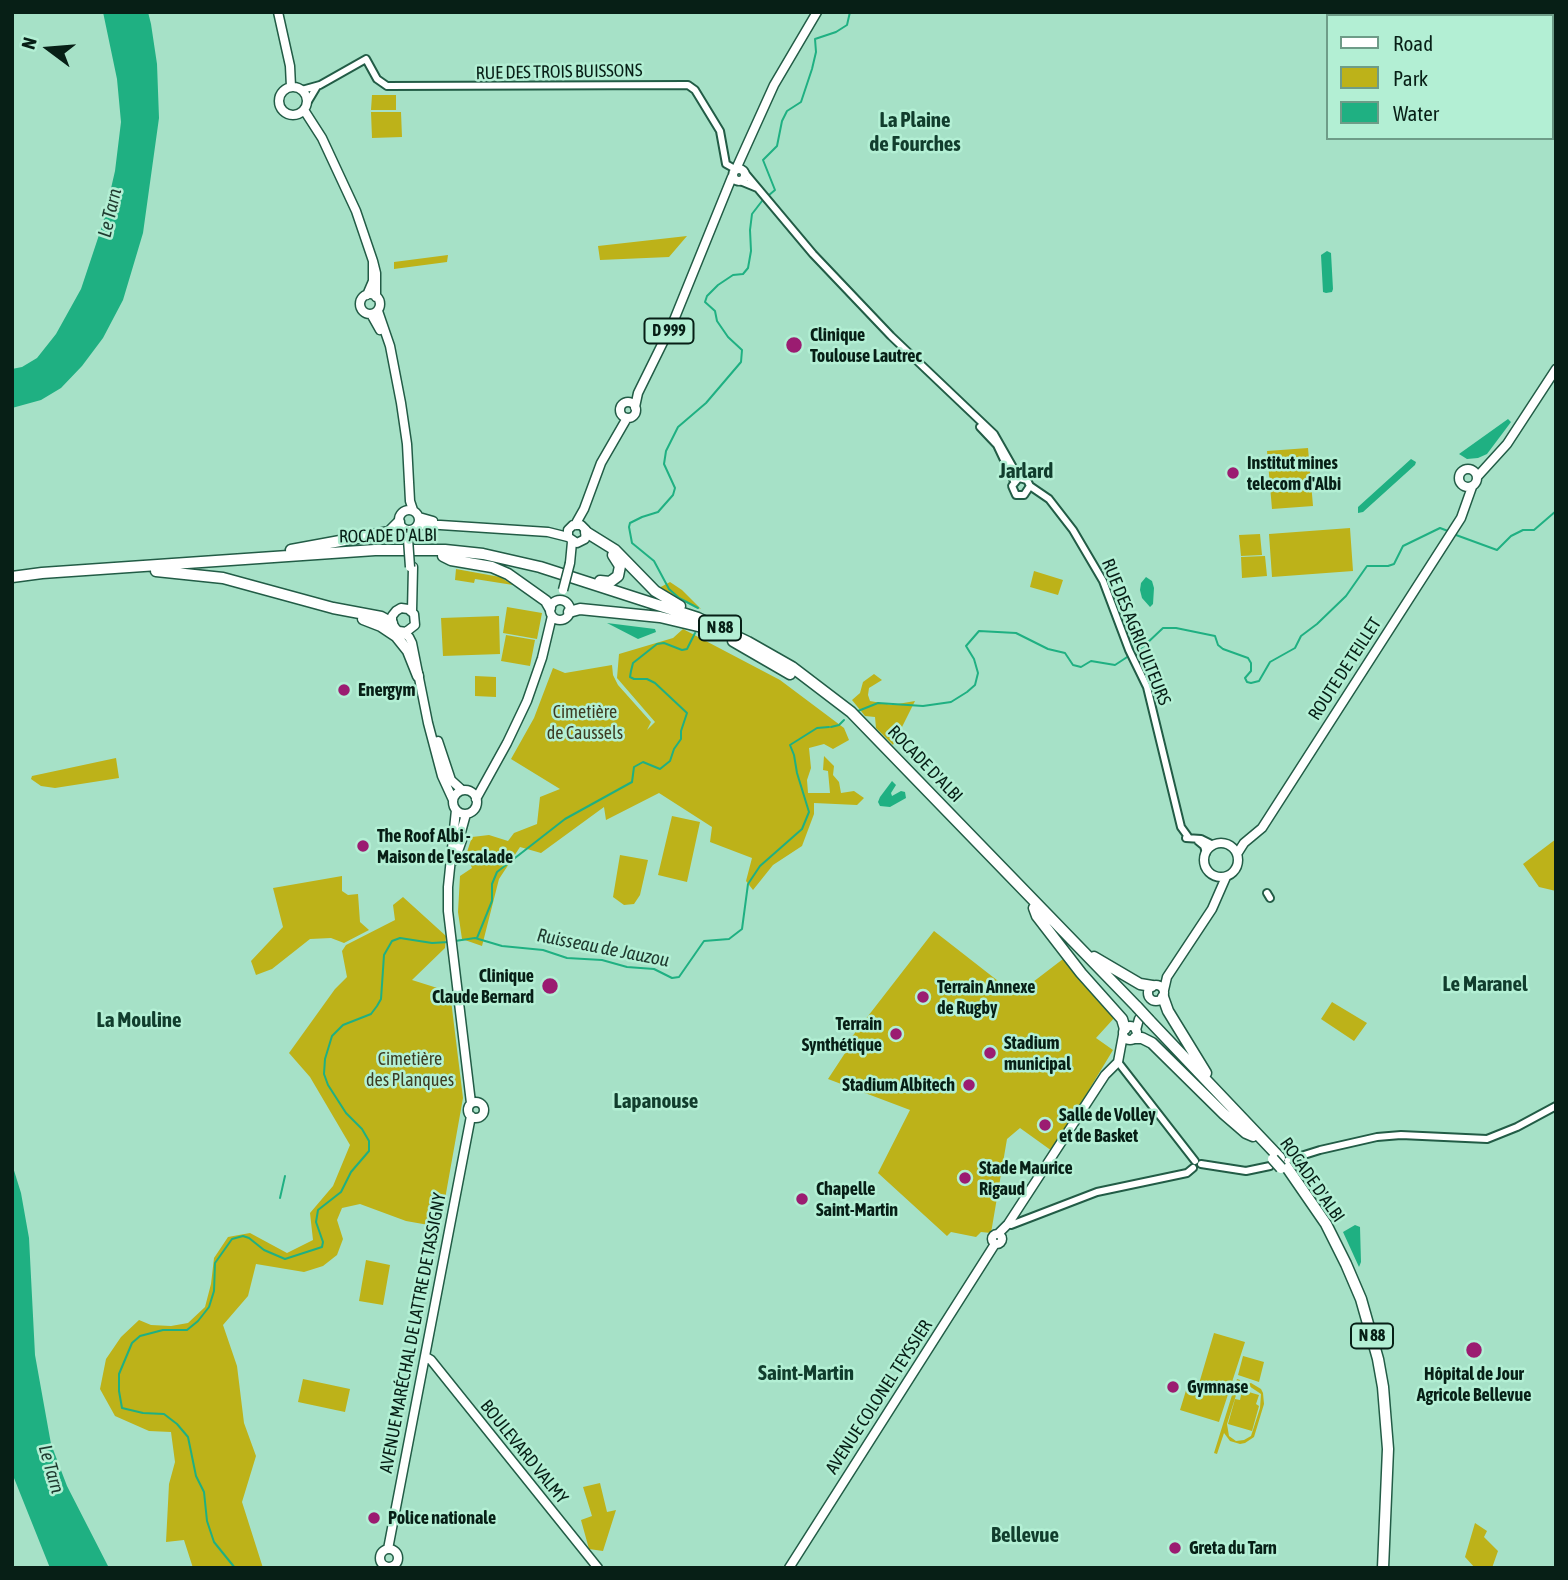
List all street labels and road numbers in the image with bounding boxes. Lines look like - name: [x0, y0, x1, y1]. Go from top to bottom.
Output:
- street label: RUE DES TROIS BUISSONS: [475, 60, 643, 84]
- road number: D 999: [644, 318, 694, 344]
- street label: ROCADE D'ALBI: [339, 524, 437, 548]
- street label: RUE DES AGRICULTEURS: [1097, 555, 1175, 709]
- street label: ROUTE DE TEILLET: [1304, 614, 1386, 724]
- road number: N 88: [699, 615, 741, 640]
- street label: ROCADE D'ALBI: [883, 721, 967, 807]
- street label: ROCADE D'ALBI: [1275, 1134, 1349, 1226]
- street label: AVENUE MARÉCHAL DE LATTRE DE TASSIGNY: [375, 1191, 451, 1475]
- street label: AVENUE COLONEL TEYSSIER: [821, 1316, 937, 1478]
- road number: N 88: [1351, 1324, 1393, 1348]
- street label: BOULEVARD VALMY: [476, 1396, 572, 1508]

